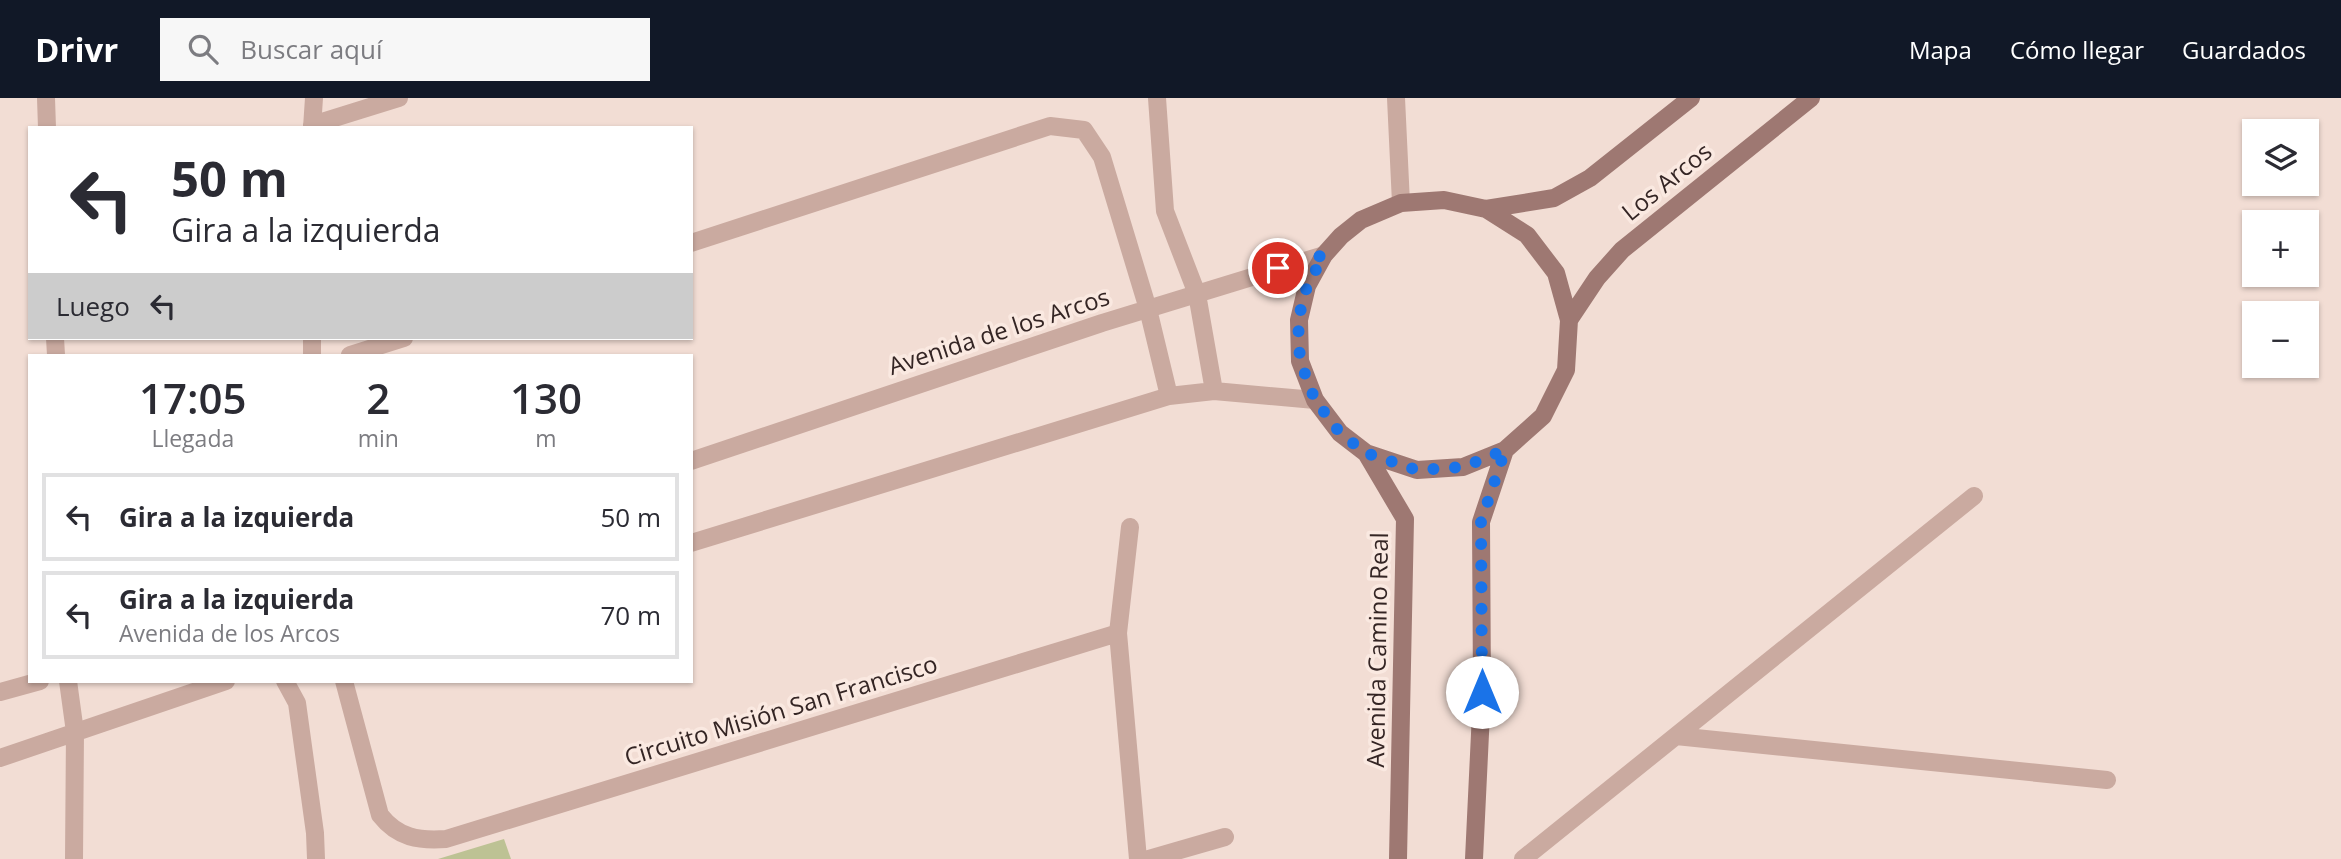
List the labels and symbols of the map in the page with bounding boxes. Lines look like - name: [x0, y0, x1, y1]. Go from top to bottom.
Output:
- street label: Los Arcos: [1614, 134, 1718, 227]
- pin: [1248, 238, 1308, 298]
- street label: Avenida de los Arcos: [884, 279, 1113, 382]
- street label: Avenida Camino Real: [1358, 532, 1395, 768]
- street label: Circuito Misión San Francisco: [620, 646, 941, 773]
- position arrow: [1445, 655, 1519, 729]

